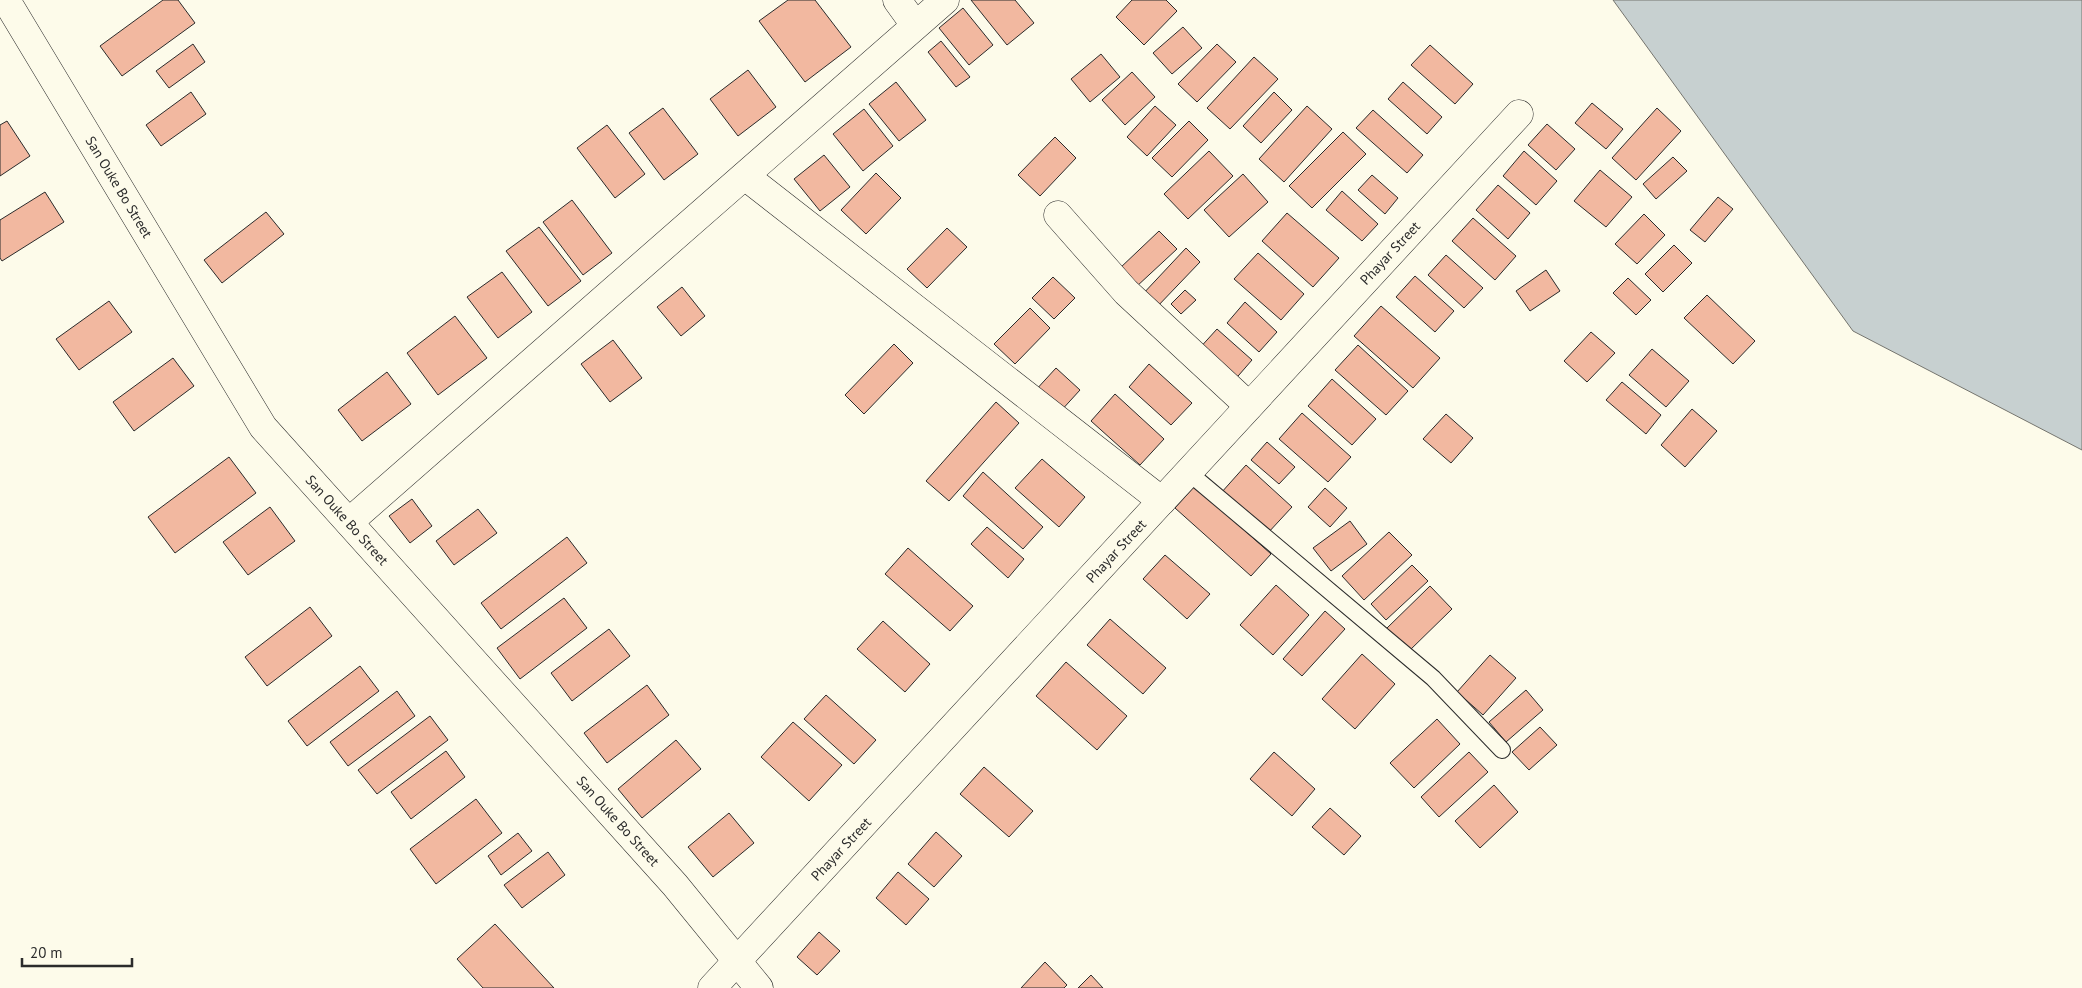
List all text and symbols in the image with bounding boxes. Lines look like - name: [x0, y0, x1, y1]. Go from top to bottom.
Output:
- street label: San Ouke Bo Street: [82, 133, 157, 241]
- street label: Phayar Street: [1356, 217, 1424, 288]
- street label: San Ouke Bo Street: [302, 471, 392, 569]
- street label: Phayar Street: [1082, 515, 1150, 586]
- street label: San Ouke Bo Street: [573, 772, 663, 870]
- street label: Phayar Street: [807, 813, 875, 884]
- scale bar: [22, 936, 132, 968]
- text: 20 m: [30, 943, 63, 962]

